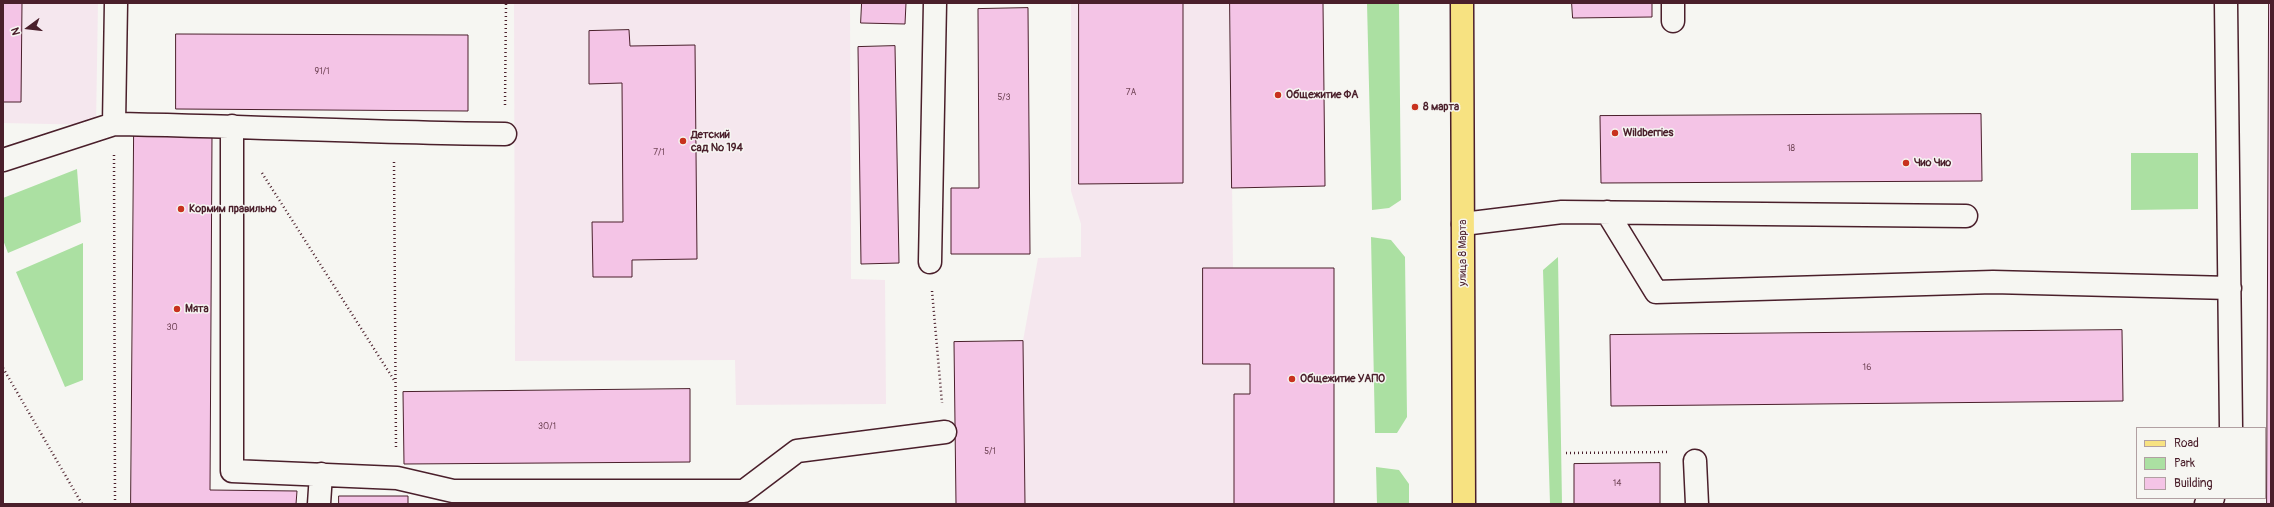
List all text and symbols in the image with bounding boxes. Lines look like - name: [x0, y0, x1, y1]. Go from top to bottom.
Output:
- north arrow: [8, 8, 48, 48]
- text: N: [9, 26, 23, 37]
- house number: 91/1: [315, 67, 329, 77]
- house number: 7А: [1126, 88, 1136, 98]
- place label: Общежитие ФА: [1286, 88, 1358, 102]
- marker: Общежитие ФА: [1273, 90, 1283, 100]
- house number: 5/3: [997, 93, 1011, 103]
- place label: 8 марта: [1423, 100, 1459, 114]
- marker: 8 марта: [1410, 102, 1420, 112]
- place label: Wildberries: [1623, 126, 1673, 140]
- place label: Детский сад № 194: [691, 128, 743, 154]
- marker: Wildberries: [1610, 128, 1620, 138]
- marker: Детский сад № 194: [678, 136, 688, 146]
- house number: 18: [1787, 144, 1795, 154]
- house number: 7/1: [653, 148, 665, 158]
- place label: Чио Чио: [1914, 156, 1951, 170]
- marker: Чио Чио: [1901, 158, 1911, 168]
- place label: Кормим правильно: [189, 202, 277, 216]
- marker: Кормим правильно: [176, 204, 186, 214]
- street label: улица 8 Марта: [1456, 220, 1470, 286]
- place label: Мята: [185, 302, 209, 316]
- marker: Мята: [172, 304, 182, 314]
- house number: 30: [166, 323, 178, 333]
- house number: 16: [1863, 363, 1871, 373]
- place label: Общежитие УАПО: [1300, 372, 1385, 386]
- marker: Общежитие УАПО: [1287, 374, 1297, 384]
- house number: 30/1: [538, 422, 556, 432]
- legend: [2136, 427, 2266, 499]
- text: Road: [2174, 436, 2199, 451]
- house number: 5/1: [984, 447, 996, 457]
- text: Park: [2174, 456, 2195, 471]
- text: Building: [2174, 476, 2213, 491]
- house number: 14: [1613, 479, 1621, 489]

